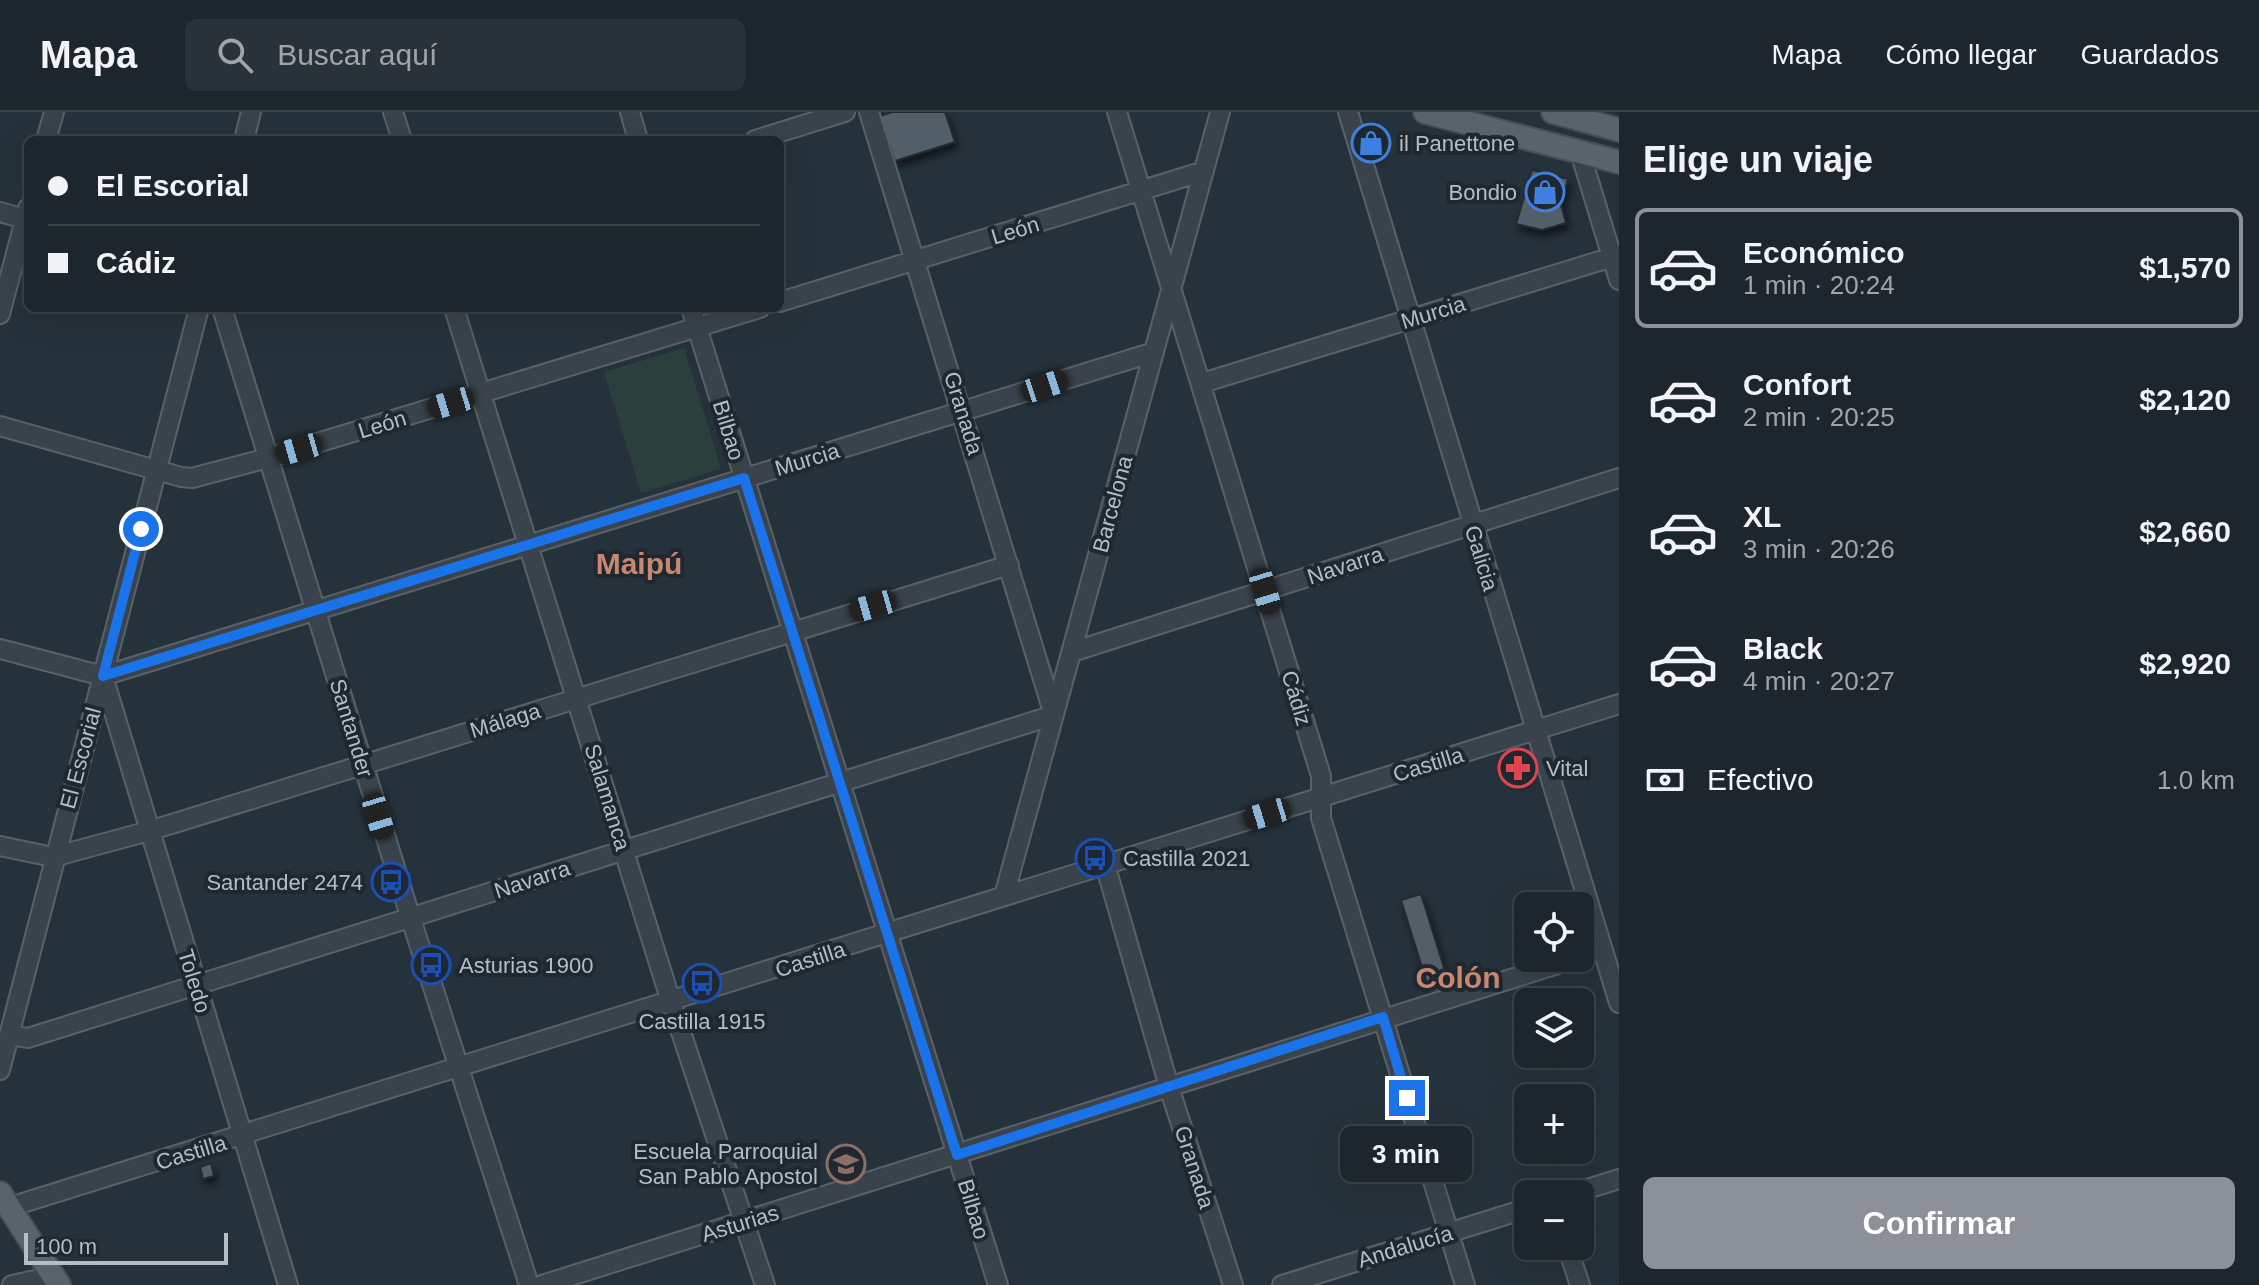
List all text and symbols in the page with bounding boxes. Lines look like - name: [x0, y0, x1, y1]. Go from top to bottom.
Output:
- search box: [185, 19, 745, 91]
- icon: search: [213, 33, 257, 77]
- text: Mapa: [40, 34, 137, 76]
- text: Buscar aquí: [277, 38, 437, 71]
- text: Mapa: [1771, 39, 1842, 70]
- text: Cómo llegar: [1886, 39, 2036, 70]
- text: Guardados: [2080, 39, 2219, 70]
- shop icon: il Panettone: [1350, 122, 1392, 164]
- place label: il Panettone: [1399, 131, 1515, 156]
- text: Elige un viaje: [1643, 139, 1873, 180]
- text: El Escorial: [96, 169, 249, 202]
- shop icon: Bondio: [1524, 171, 1566, 213]
- place label: Bondio: [1448, 180, 1517, 205]
- street label: León: [988, 211, 1042, 250]
- icon: car: [1647, 232, 1719, 304]
- text: Económico: [1743, 236, 1905, 269]
- text: Cádiz: [96, 246, 176, 279]
- text: $1,570: [2139, 251, 2231, 284]
- text: 1 min · 20:24: [1743, 270, 1895, 300]
- street label: Murcia: [1398, 291, 1469, 334]
- icon: car: [1647, 364, 1719, 436]
- car: [1018, 367, 1072, 405]
- text: Confort: [1743, 368, 1851, 401]
- street label: Granada: [939, 369, 988, 458]
- text: $2,120: [2139, 383, 2231, 416]
- car: [425, 385, 477, 421]
- street label: Bilbao: [708, 397, 749, 463]
- text: 2 min · 20:25: [1743, 402, 1895, 432]
- street label: León: [355, 405, 409, 444]
- car: [273, 431, 325, 467]
- street label: Murcia: [772, 438, 843, 481]
- street label: Barcelona: [1088, 452, 1138, 555]
- icon: car: [1647, 496, 1719, 568]
- text: XL: [1743, 500, 1781, 533]
- route start: [123, 511, 159, 547]
- text: $2,660: [2139, 515, 2231, 548]
- street label: Galicia: [1460, 522, 1504, 595]
- text: 3 min · 20:26: [1743, 534, 1895, 564]
- street label: Navarra: [1304, 541, 1387, 589]
- district label: Maipú: [596, 547, 682, 580]
- car: [1247, 565, 1283, 617]
- car: [847, 588, 899, 624]
- icon: car: [1647, 628, 1719, 700]
- text: Black: [1743, 632, 1823, 665]
- text: $2,920: [2139, 647, 2231, 680]
- text: 4 min · 20:27: [1743, 666, 1895, 696]
- street label: Cádiz: [1276, 668, 1317, 729]
- street label: Santander: [325, 676, 378, 780]
- street label: Málaga: [467, 698, 544, 743]
- street label: El Escorial: [55, 705, 106, 812]
- street label: Salamanca: [579, 741, 636, 854]
- street label: Castilla: [1390, 742, 1467, 787]
- pharmacy icon: Vital: [1497, 747, 1539, 789]
- place label: Vital: [1546, 756, 1588, 781]
- icon: cash: [1643, 758, 1687, 802]
- text: Efectivo: [1707, 763, 1814, 796]
- text: 1.0 km: [2157, 765, 2235, 795]
- car: [360, 790, 396, 842]
- car: [1241, 796, 1293, 832]
- bus stop icon: Castilla 2021: [1074, 837, 1116, 879]
- place label: Castilla 2021: [1123, 846, 1250, 871]
- street label: Navarra: [491, 855, 574, 903]
- bus stop icon: Santander 2474: [370, 861, 412, 903]
- place label: Santander 2474: [206, 870, 363, 895]
- map controls: [1514, 892, 1594, 1260]
- button: locate: [1514, 892, 1594, 972]
- street label: Castilla: [772, 936, 849, 983]
- bus stop icon: Asturias 1900: [410, 944, 452, 986]
- street label: Toledo: [173, 946, 216, 1016]
- place label: Asturias 1900: [459, 953, 594, 978]
- district label: Colón: [1416, 961, 1500, 994]
- bus stop icon: Castilla 1915: [681, 962, 723, 1004]
- button: layers: [1514, 988, 1594, 1068]
- place label: Castilla 1915: [638, 1009, 766, 1034]
- route end: [1389, 1080, 1425, 1116]
- button: +: [1514, 1084, 1594, 1164]
- street label: Granada: [1169, 1123, 1220, 1212]
- callout: 3 min: [1341, 1126, 1473, 1182]
- street label: Castilla: [153, 1130, 230, 1175]
- place label: Escuela Parroquial San Pablo Apostol: [633, 1139, 818, 1189]
- text: 3 min: [1372, 1139, 1440, 1169]
- school or university icon: Escuela Parroquial San Pablo Apostol: [825, 1143, 867, 1185]
- street label: Bilbao: [953, 1176, 994, 1242]
- button: Confirmar: [1643, 1177, 2235, 1269]
- button: −: [1514, 1180, 1594, 1260]
- street label: Asturias: [698, 1200, 782, 1247]
- street label: Andalucía: [1355, 1220, 1456, 1273]
- scale bar: [24, 1229, 228, 1265]
- text: 100 m: [36, 1234, 97, 1259]

